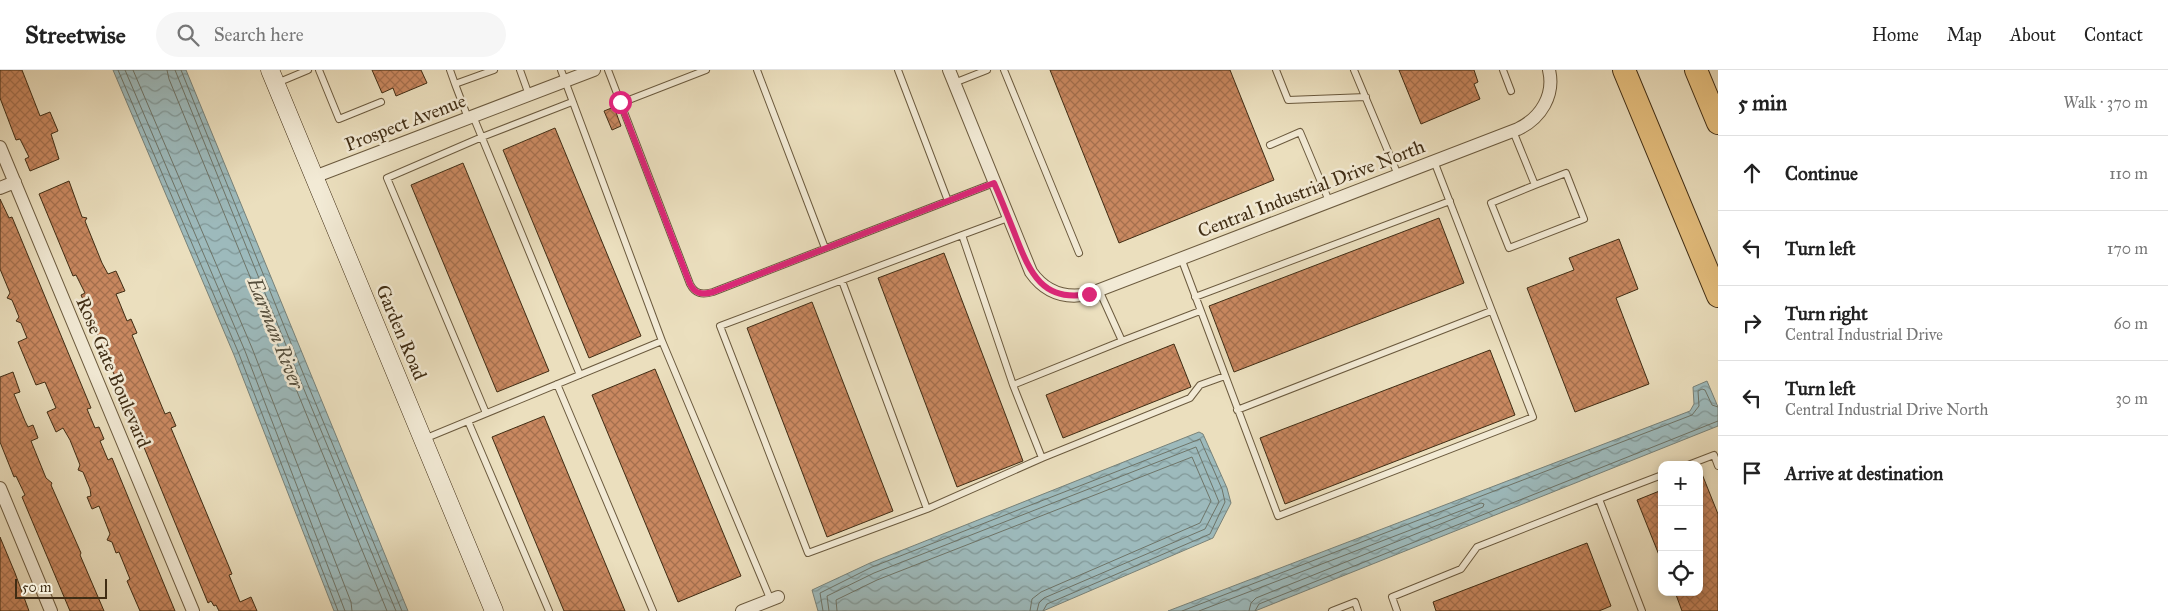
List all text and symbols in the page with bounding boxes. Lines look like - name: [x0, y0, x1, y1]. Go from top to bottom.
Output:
- search box: [156, 12, 506, 57]
- text: Streetwise: [25, 20, 126, 50]
- icon: search: [174, 21, 202, 49]
- text: Search here: [214, 23, 304, 46]
- text: Home: [1872, 24, 1919, 46]
- text: Map: [1947, 24, 1982, 46]
- text: About: [2010, 24, 2056, 46]
- text: Contact: [2084, 24, 2143, 46]
- street label: Prospect Avenue: [341, 89, 469, 156]
- text: 5 min: [1738, 90, 1787, 116]
- route start: [609, 91, 632, 114]
- text: Walk · 370 m: [2064, 93, 2148, 112]
- street label: Central Industrial Drive North: [1194, 134, 1428, 242]
- icon: ahead: [1738, 159, 1766, 187]
- text: Continue: [1785, 162, 1858, 185]
- text: 110 m: [2109, 164, 2148, 183]
- icon: left: [1738, 234, 1766, 262]
- text: Turn left: [1785, 237, 1855, 260]
- text: 170 m: [2107, 239, 2148, 258]
- water label: Earman River: [242, 273, 310, 394]
- street label: Garden Road: [371, 281, 432, 384]
- route end: [1078, 283, 1101, 306]
- street label: Rose Gate Boulevard: [71, 293, 156, 451]
- text: Turn right: [1785, 302, 1868, 325]
- icon: right: [1738, 309, 1766, 337]
- text: 60 m: [2114, 314, 2148, 333]
- text: Central Industrial Drive: [1785, 325, 1943, 344]
- text: Turn left: [1785, 377, 1855, 400]
- icon: left: [1738, 384, 1766, 412]
- text: 30 m: [2115, 389, 2148, 408]
- text: Central Industrial Drive North: [1785, 400, 1988, 419]
- icon: arrive: [1738, 459, 1766, 487]
- map controls: [1658, 461, 1703, 596]
- button: +: [1658, 461, 1703, 506]
- text: Arrive at destination: [1785, 462, 1943, 485]
- button: −: [1658, 506, 1703, 551]
- button: locate: [1658, 551, 1703, 596]
- scale bar: [15, 576, 108, 599]
- text: 50 m: [22, 579, 51, 596]

